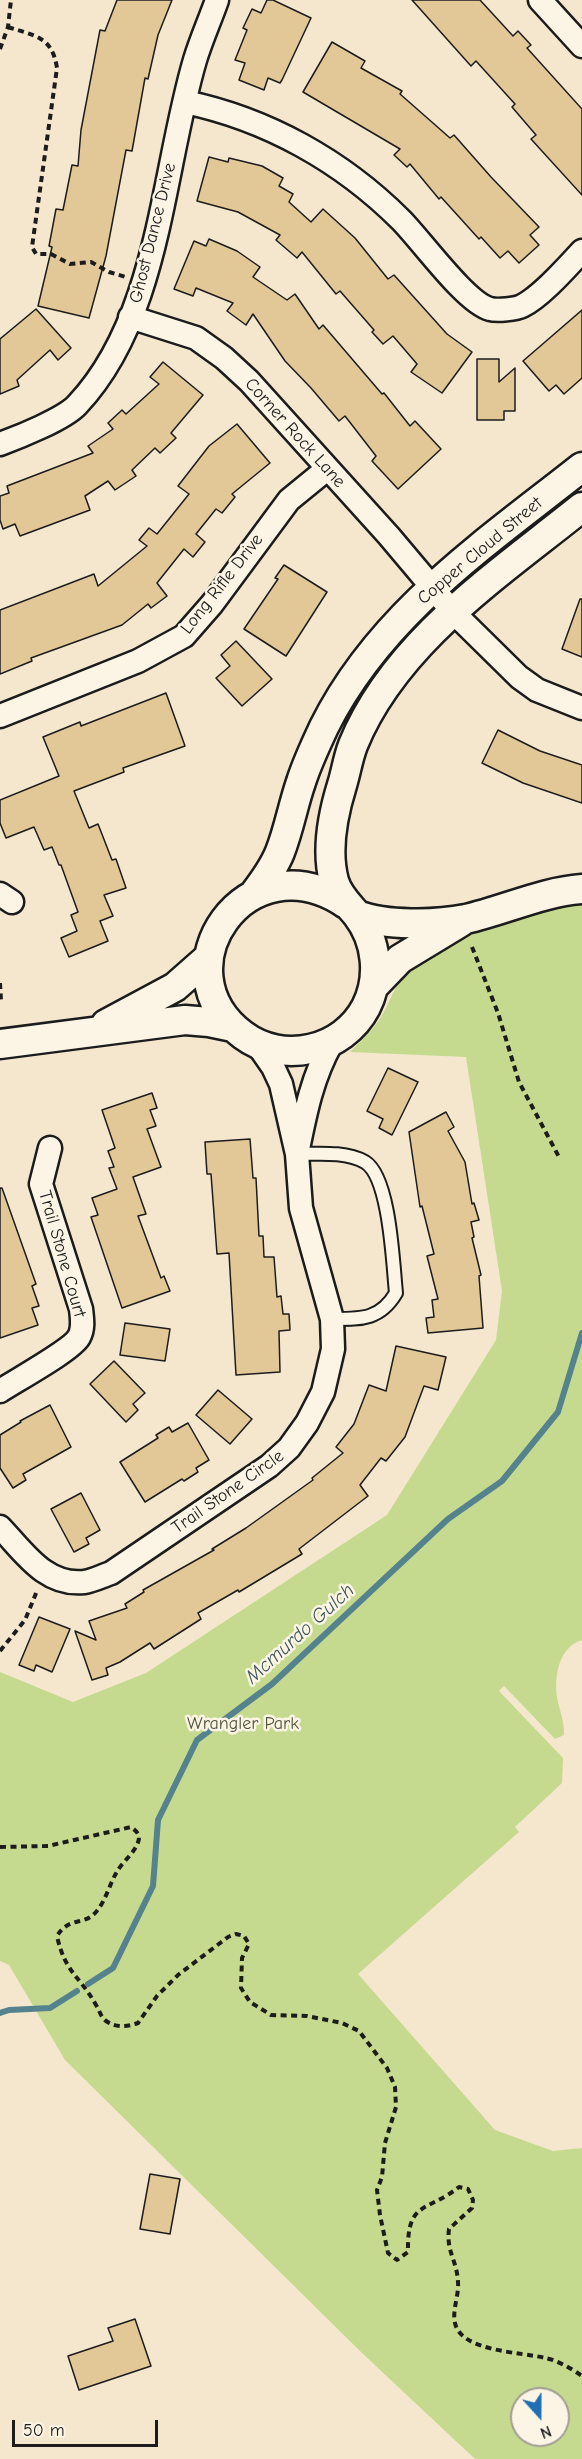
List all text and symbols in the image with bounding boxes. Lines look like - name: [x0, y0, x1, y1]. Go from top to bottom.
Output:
- street label: Ghost Dance Drive: [125, 161, 181, 305]
- street label: Corner Rock Lane: [240, 374, 350, 492]
- street label: Copper Cloud Street: [413, 493, 547, 609]
- street label: Long Rifle Drive: [176, 530, 268, 638]
- street label: Trail Stone Court: [34, 1188, 90, 1320]
- street label: Trail Stone Circle: [168, 1445, 288, 1539]
- water label: Mcmurdo Gulch: [241, 1579, 359, 1689]
- park label: Wrangler Park: [187, 1713, 299, 1735]
- north arrow: [510, 2387, 570, 2447]
- scale bar: [15, 2408, 160, 2446]
- text: 50 m: [23, 2420, 65, 2441]
- text: N: [538, 2422, 554, 2442]

